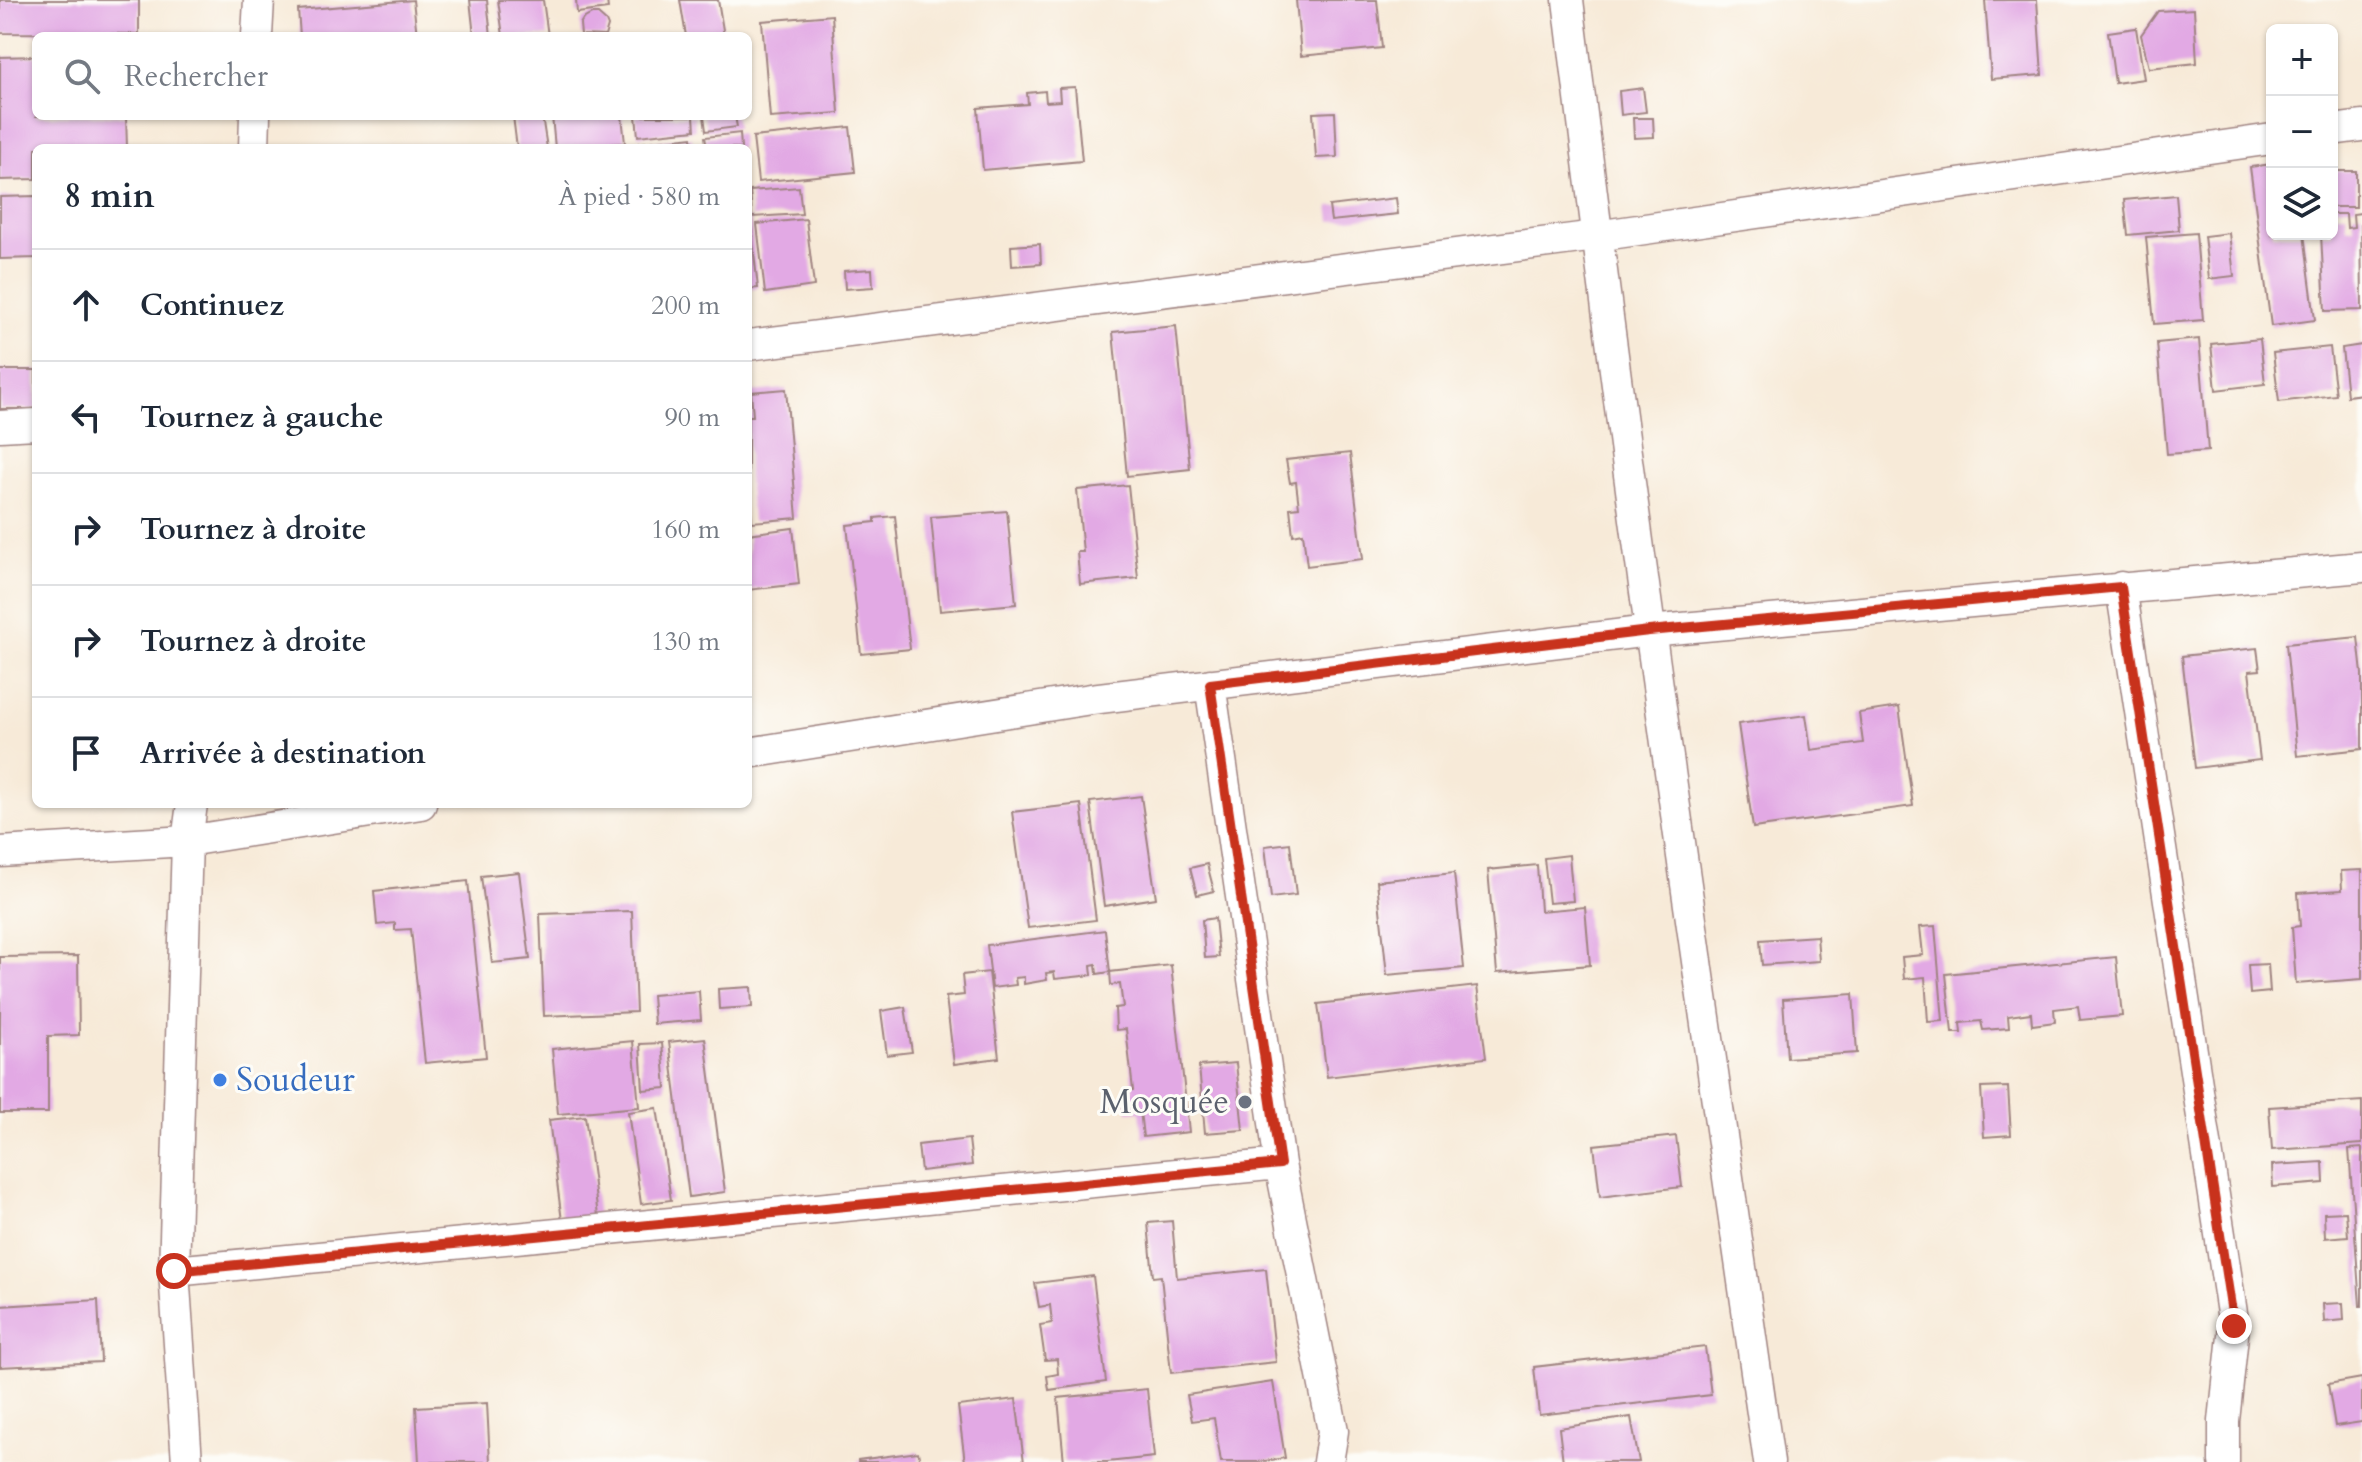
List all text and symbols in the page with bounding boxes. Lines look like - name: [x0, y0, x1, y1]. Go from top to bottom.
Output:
- map controls: [2266, 24, 2338, 240]
- button: +: [2266, 24, 2338, 96]
- search box: [32, 32, 752, 120]
- icon: search: [60, 54, 104, 98]
- text: Rechercher: [124, 56, 268, 97]
- button: −: [2266, 96, 2338, 168]
- button: layers: [2266, 168, 2338, 240]
- text: 8 min: [64, 173, 155, 219]
- text: À pied · 580 m: [558, 179, 720, 214]
- icon: ahead: [64, 283, 108, 327]
- text: Continuez: [140, 285, 284, 326]
- text: 200 m: [651, 288, 720, 323]
- icon: left: [64, 395, 108, 439]
- text: Tournez à gauche: [140, 397, 384, 438]
- text: 90 m: [664, 400, 720, 435]
- icon: right: [64, 507, 108, 551]
- text: Tournez à droite: [140, 509, 367, 550]
- text: 160 m: [651, 512, 720, 547]
- icon: right: [64, 619, 108, 663]
- text: Tournez à droite: [140, 621, 367, 662]
- text: 130 m: [651, 624, 720, 659]
- icon: arrive: [64, 731, 108, 775]
- text: Arrivée à destination: [140, 733, 426, 774]
- place label: Soudeur: [236, 1057, 355, 1103]
- marker: Soudeur: [211, 1071, 229, 1089]
- place label: Mosquée: [1099, 1079, 1229, 1125]
- marker: Mosquée: [1236, 1093, 1254, 1111]
- route start: [156, 1253, 192, 1289]
- route end: [2216, 1308, 2252, 1344]

